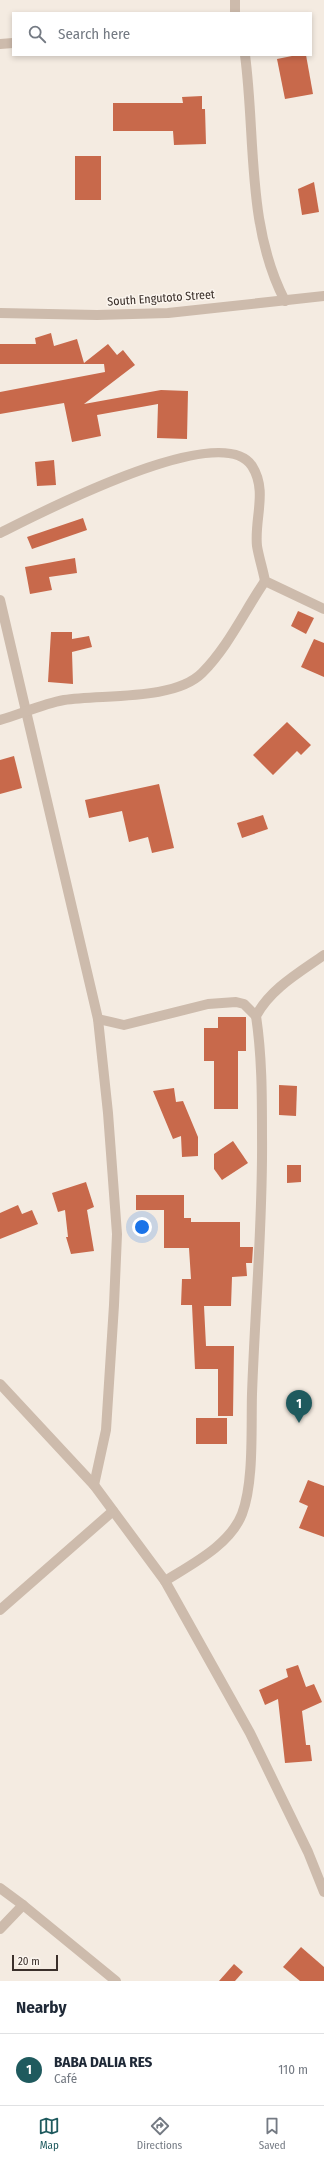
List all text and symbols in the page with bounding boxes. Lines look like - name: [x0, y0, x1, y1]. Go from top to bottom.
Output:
- search box: [12, 12, 312, 56]
- icon: search: [26, 23, 48, 45]
- text: Search here: [58, 25, 130, 43]
- street label: South Engutoto Street: [107, 287, 215, 309]
- your location: [132, 1217, 152, 1237]
- pin: 1: [286, 1390, 312, 1423]
- scale bar: [12, 1953, 58, 1972]
- text: 20 m: [18, 1955, 40, 1968]
- text: Nearby: [16, 1997, 67, 2018]
- text: BABA DALIA RES: [54, 2053, 152, 2071]
- text: 1: [26, 2062, 32, 2077]
- text: 110 m: [278, 2062, 308, 2077]
- text: Café: [54, 2071, 77, 2086]
- tab: Map: [38, 2115, 60, 2152]
- tab: Directions: [137, 2115, 182, 2152]
- tab: Saved: [259, 2115, 286, 2152]

